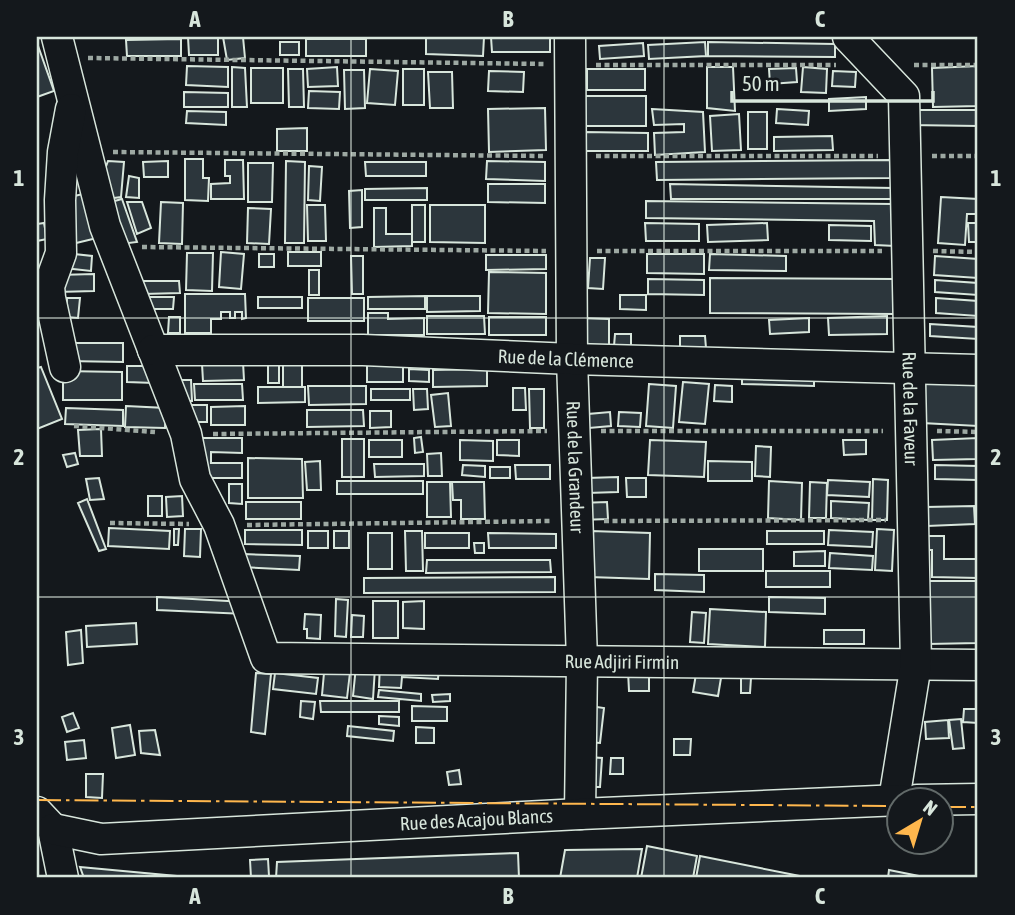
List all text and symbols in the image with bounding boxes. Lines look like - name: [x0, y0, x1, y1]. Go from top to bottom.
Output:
- text: A: [188, 6, 201, 32]
- text: B: [503, 6, 514, 32]
- text: C: [815, 6, 826, 32]
- scale bar: [732, 60, 933, 104]
- text: 50 m: [742, 71, 780, 95]
- text: 1: [14, 165, 25, 191]
- text: 1: [991, 165, 1002, 191]
- street label: Rue de la Clémence: [497, 345, 634, 372]
- street label: Rue de la Faveur: [898, 351, 923, 466]
- street label: Rue de la Grandeur: [562, 400, 589, 534]
- text: 2: [14, 444, 24, 470]
- text: 2: [991, 444, 1001, 470]
- street label: Rue Adjiri Firmin: [565, 650, 679, 673]
- text: 3: [14, 724, 24, 750]
- text: 3: [991, 724, 1001, 750]
- north arrow: [886, 786, 956, 856]
- text: N: [919, 795, 942, 820]
- street label: Rue des Acajou Blancs: [399, 804, 554, 834]
- text: A: [188, 883, 201, 909]
- text: B: [503, 883, 514, 909]
- text: C: [815, 883, 826, 909]

